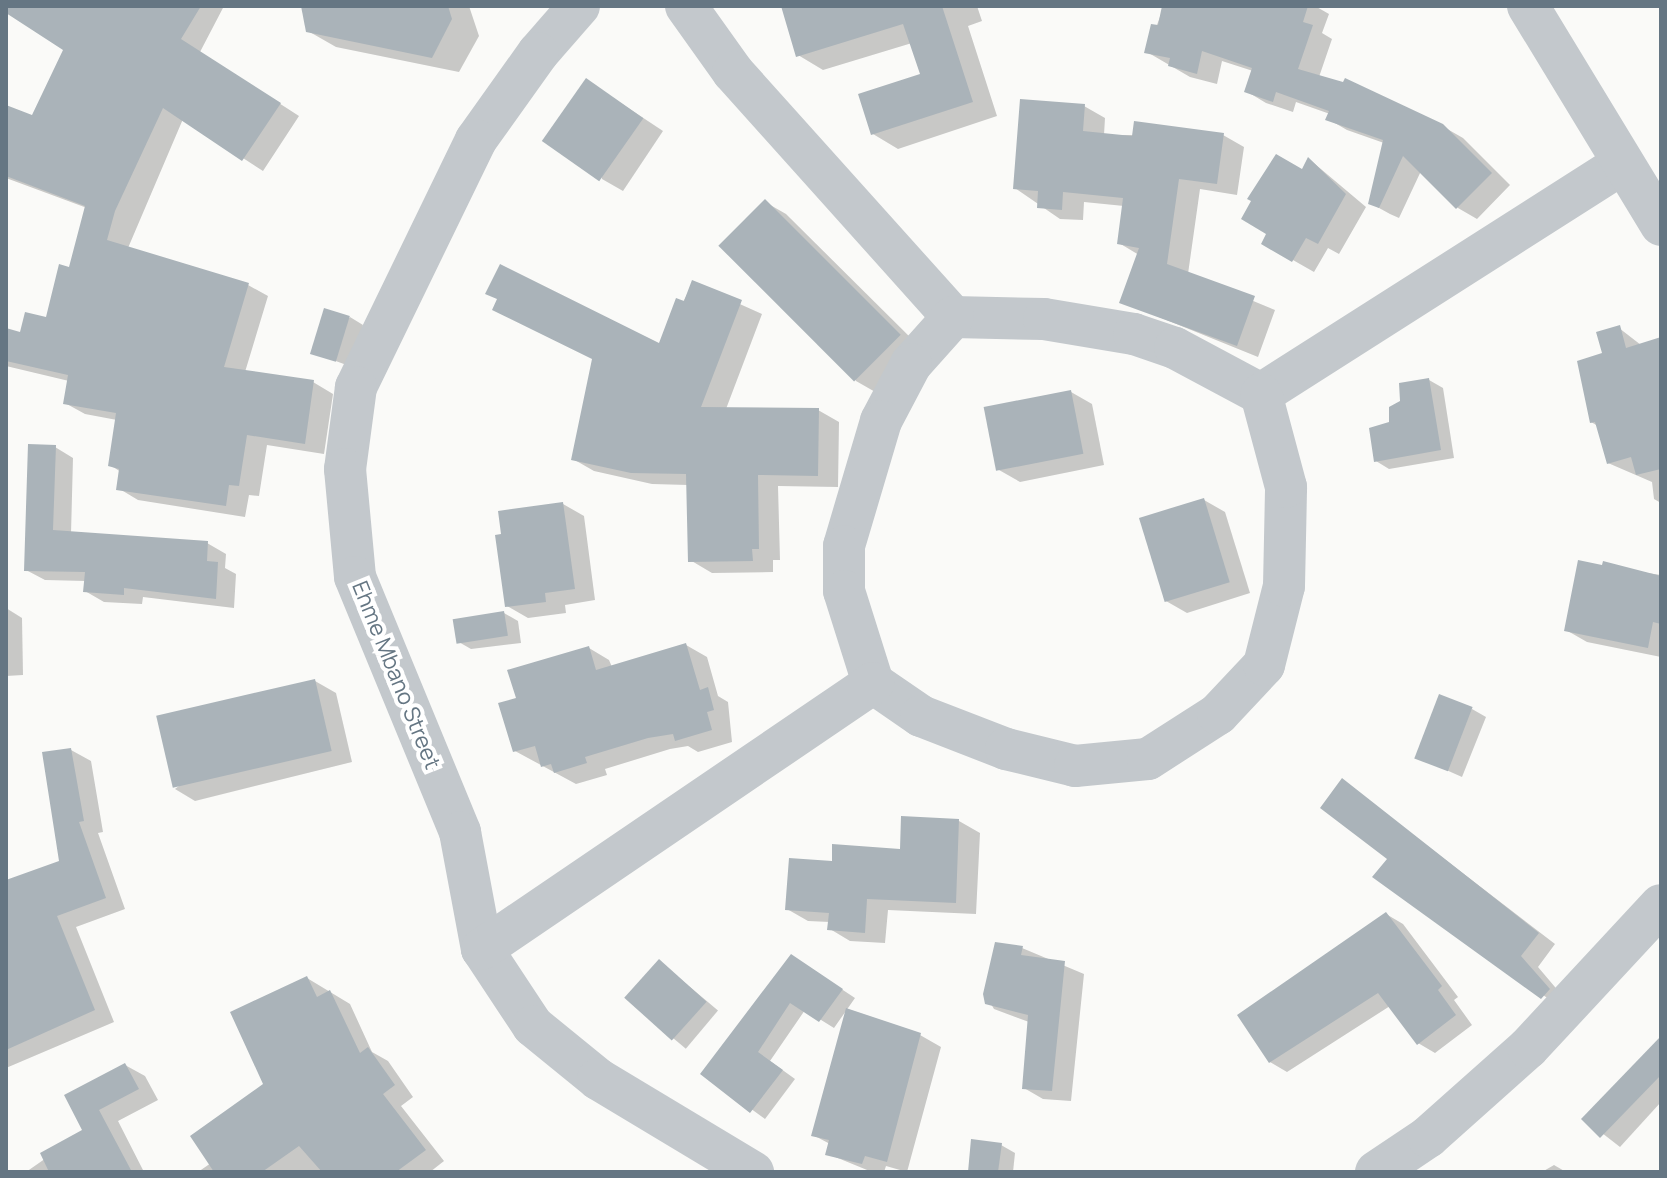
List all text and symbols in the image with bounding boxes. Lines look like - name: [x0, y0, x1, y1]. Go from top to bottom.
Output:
- street label: Ehme Mbano Street: [346, 577, 446, 773]

